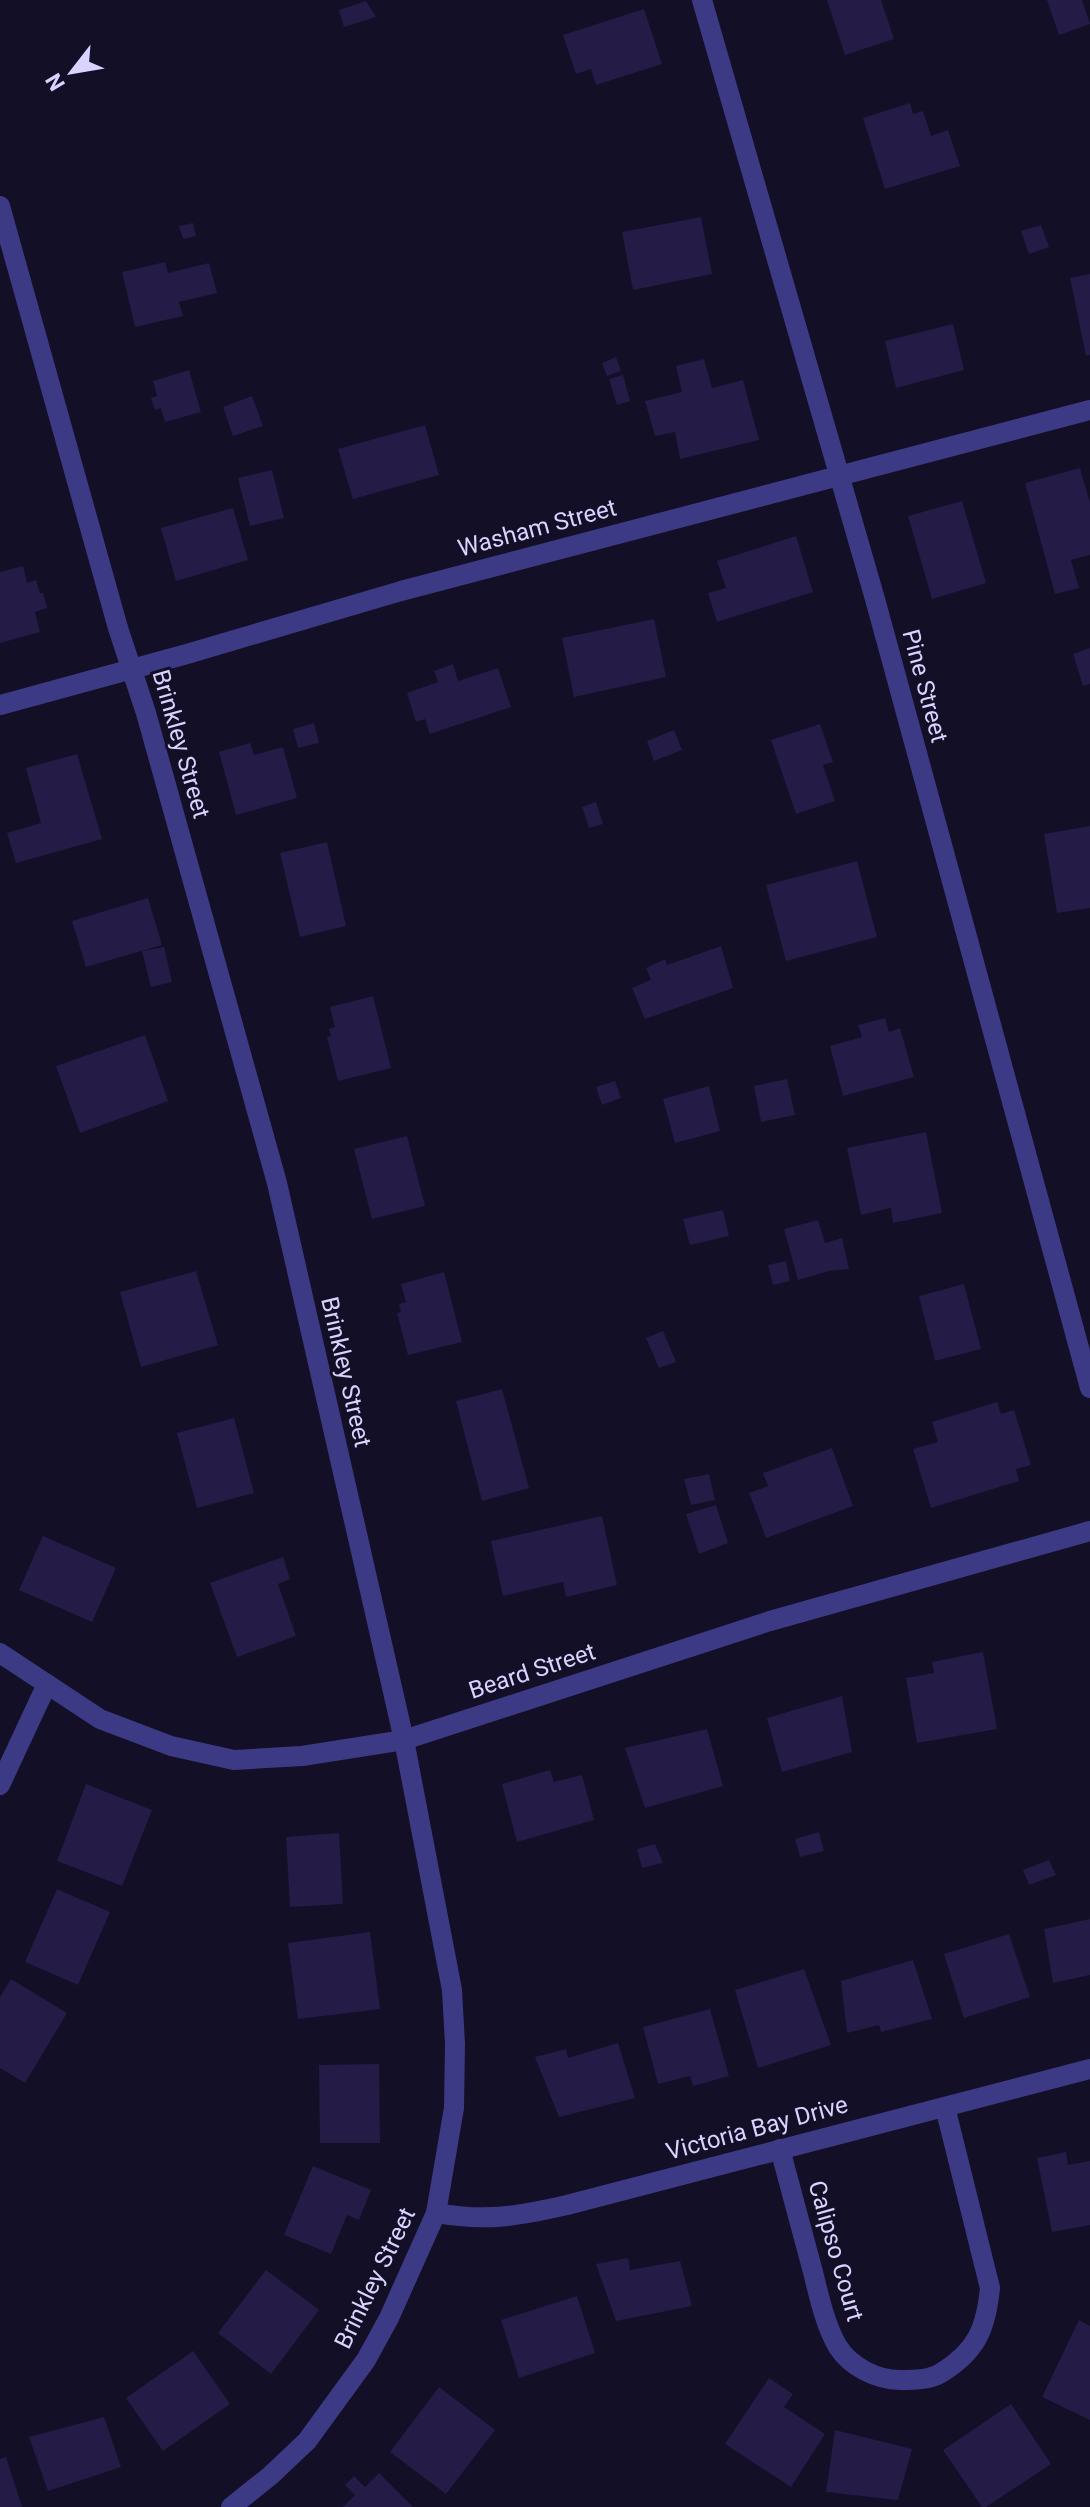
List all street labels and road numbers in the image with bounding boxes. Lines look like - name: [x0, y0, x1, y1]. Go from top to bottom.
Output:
- street label: Washam Street: [455, 493, 619, 563]
- street label: Pine Street: [896, 626, 954, 746]
- street label: Brinkley Street: [146, 666, 216, 822]
- street label: Brinkley Street: [315, 1294, 377, 1450]
- street label: Beard Street: [465, 1637, 599, 1705]
- street label: Victoria Bay Drive: [663, 2090, 851, 2166]
- street label: Calipso Court: [803, 2177, 869, 2325]
- street label: Brinkley Street: [329, 2203, 421, 2353]

